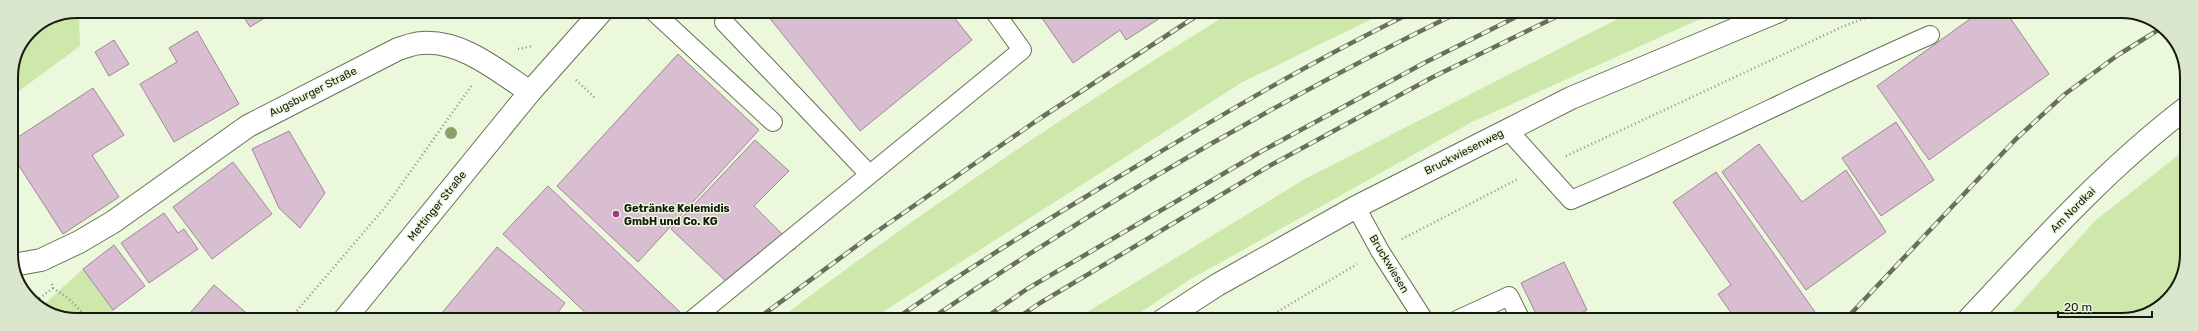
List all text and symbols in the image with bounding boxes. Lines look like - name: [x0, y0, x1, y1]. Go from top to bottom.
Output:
- street label: Augsburger Straße: [267, 64, 359, 120]
- street label: Bruckwiesenweg: [1422, 126, 1506, 178]
- street label: Mettinger Straße: [405, 168, 469, 244]
- street label: Am Nordkai: [2048, 185, 2098, 235]
- place label: Getränke Kelemidis GmbH und Co. KG: [624, 202, 730, 228]
- marker: Getränke Kelemidis GmbH und Co. KG: [611, 209, 621, 219]
- street label: Bruckwiesen: [1366, 232, 1412, 296]
- scale bar: [2058, 293, 2152, 319]
- text: 20 m: [2064, 300, 2092, 314]

